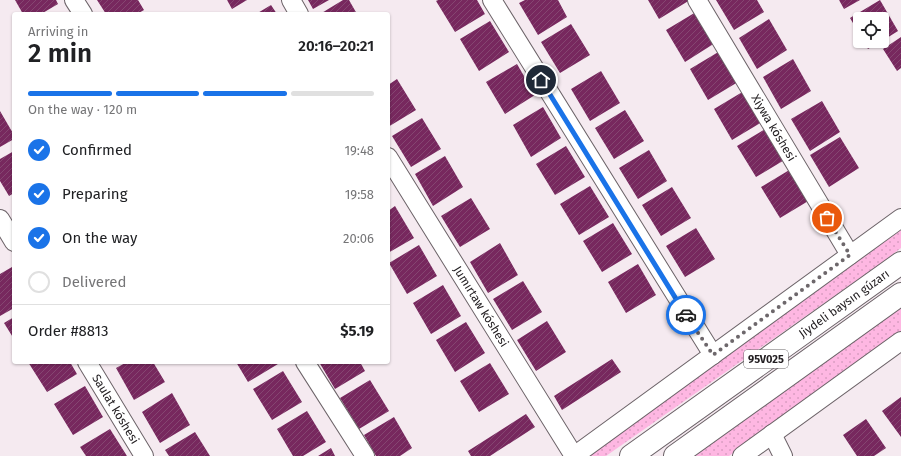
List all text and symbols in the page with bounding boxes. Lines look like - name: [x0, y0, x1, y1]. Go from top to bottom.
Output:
- map controls: [853, 12, 889, 48]
- button: locate: [853, 12, 889, 48]
- text: Arriving in: [28, 24, 88, 39]
- text: 20:16–20:21: [298, 37, 374, 55]
- text: 2 min: [28, 38, 92, 69]
- pin: [524, 63, 558, 97]
- icon: home: [530, 69, 552, 91]
- street label: Xiywa kóshesi: [748, 92, 799, 164]
- text: On the way · 120 m: [28, 102, 137, 117]
- icon: check: [28, 139, 50, 161]
- text: Confirmed: [62, 141, 132, 159]
- text: 19:48: [344, 143, 374, 158]
- icon: check: [28, 183, 50, 205]
- text: Preparing: [62, 185, 127, 203]
- text: 19:58: [345, 187, 374, 202]
- pin: [810, 201, 844, 235]
- icon: bag: [816, 207, 838, 229]
- icon: check: [28, 227, 50, 249]
- text: On the way: [62, 229, 137, 247]
- text: 20:06: [343, 231, 374, 246]
- street label: Jumırtaw kóshesi: [451, 263, 511, 350]
- street label: Jiydeli baysın gúzarı: [796, 267, 892, 341]
- text: Delivered: [62, 273, 126, 291]
- courier: [666, 295, 706, 335]
- icon: car: [675, 304, 697, 326]
- text: Order #8813: [28, 322, 108, 340]
- text: $5.19: [340, 322, 374, 340]
- road number: 95V025: [744, 350, 788, 368]
- street label: Saulat kóshesi: [89, 372, 142, 446]

